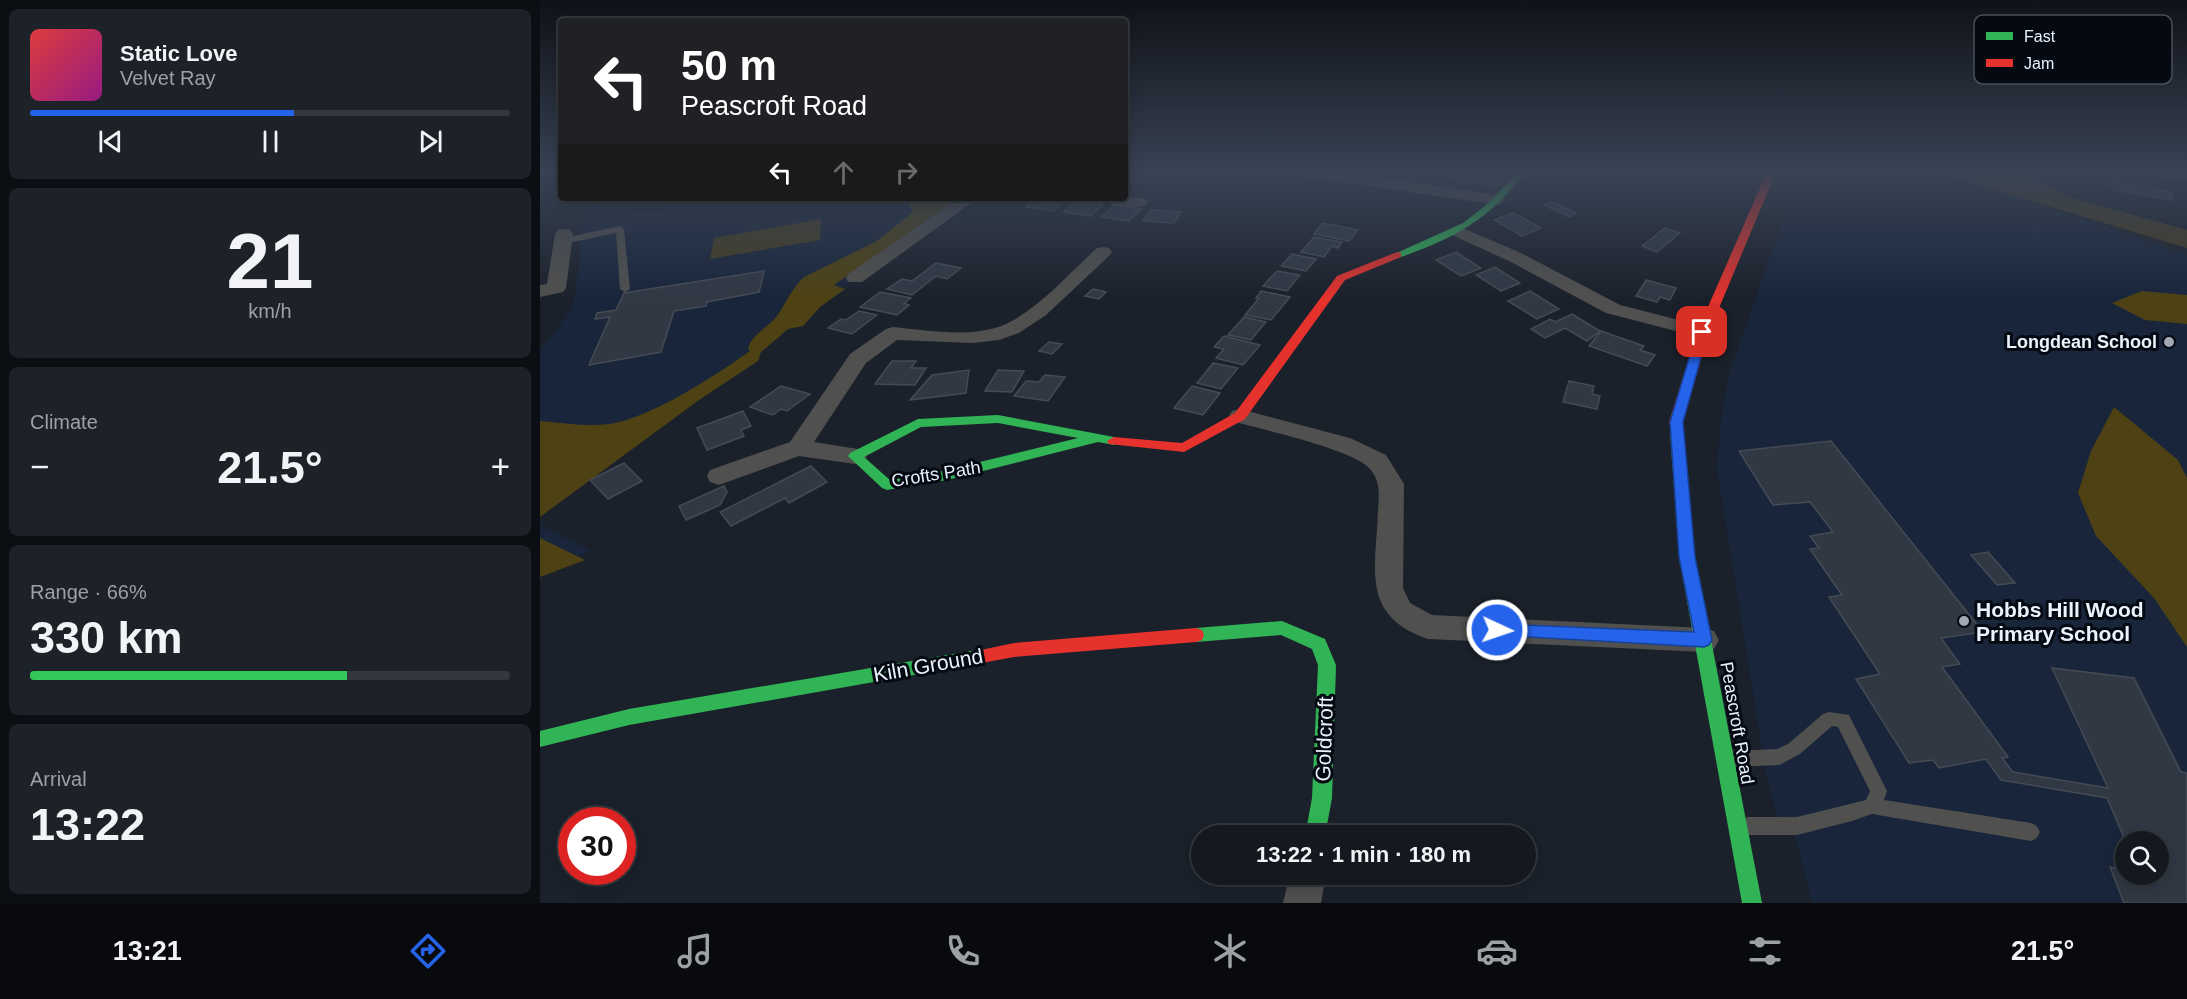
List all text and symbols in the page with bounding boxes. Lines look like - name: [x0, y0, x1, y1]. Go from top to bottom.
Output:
- legend: [1974, 15, 2172, 84]
- text: Fast: [2024, 28, 2056, 45]
- text: Static Love: [120, 41, 237, 66]
- icon: left: [582, 42, 660, 120]
- text: 50 m: [681, 42, 777, 89]
- text: Jam: [2024, 55, 2054, 72]
- text: Velvet Ray: [120, 67, 216, 89]
- text: Peascroft Road: [681, 91, 867, 121]
- icon: previous: [94, 125, 127, 158]
- icon: pause: [254, 125, 287, 158]
- icon: next: [414, 125, 447, 158]
- icon: left: [764, 156, 797, 189]
- icon: ahead: [827, 156, 860, 189]
- icon: right: [890, 156, 923, 189]
- text: 21: [227, 217, 313, 305]
- text: km/h: [248, 300, 292, 322]
- pin: [1676, 306, 1727, 357]
- icon: arrive: [1685, 315, 1718, 348]
- place label: Longdean School: [2006, 332, 2157, 352]
- marker: Longdean School: [2162, 335, 2176, 349]
- text: Climate: [30, 411, 98, 433]
- text: 21.5°: [217, 442, 323, 493]
- text: −: [30, 448, 49, 485]
- text: +: [491, 448, 510, 485]
- street label: Crofts Path: [890, 457, 982, 491]
- text: Range · 66%: [30, 581, 147, 603]
- position arrow: [1465, 598, 1529, 662]
- place label: Hobbs Hill Wood Primary School: [1976, 598, 2144, 645]
- text: 330 km: [30, 612, 183, 663]
- marker: Hobbs Hill Wood Primary School: [1957, 614, 1971, 628]
- street label: Kiln Ground: [871, 644, 985, 686]
- street label: Peascroft Road: [1716, 660, 1758, 786]
- street label: Goldcroft: [1311, 696, 1337, 782]
- text: Arrival: [30, 768, 87, 790]
- text: 13:22: [30, 799, 145, 850]
- speed limit sign: 30: [558, 807, 636, 885]
- map controls: [2115, 831, 2169, 885]
- button: search: [2115, 831, 2169, 885]
- text: 13:22 · 1 min · 180 m: [1256, 842, 1471, 867]
- icon: directions: [407, 930, 449, 972]
- icon: music: [674, 930, 716, 972]
- icon: phone: [942, 930, 984, 972]
- icon: climate: [1209, 930, 1251, 972]
- icon: car: [1476, 930, 1518, 972]
- icon: filters: [1744, 930, 1786, 972]
- text: 13:21: [113, 936, 182, 966]
- text: 21.5°: [2011, 936, 2074, 966]

